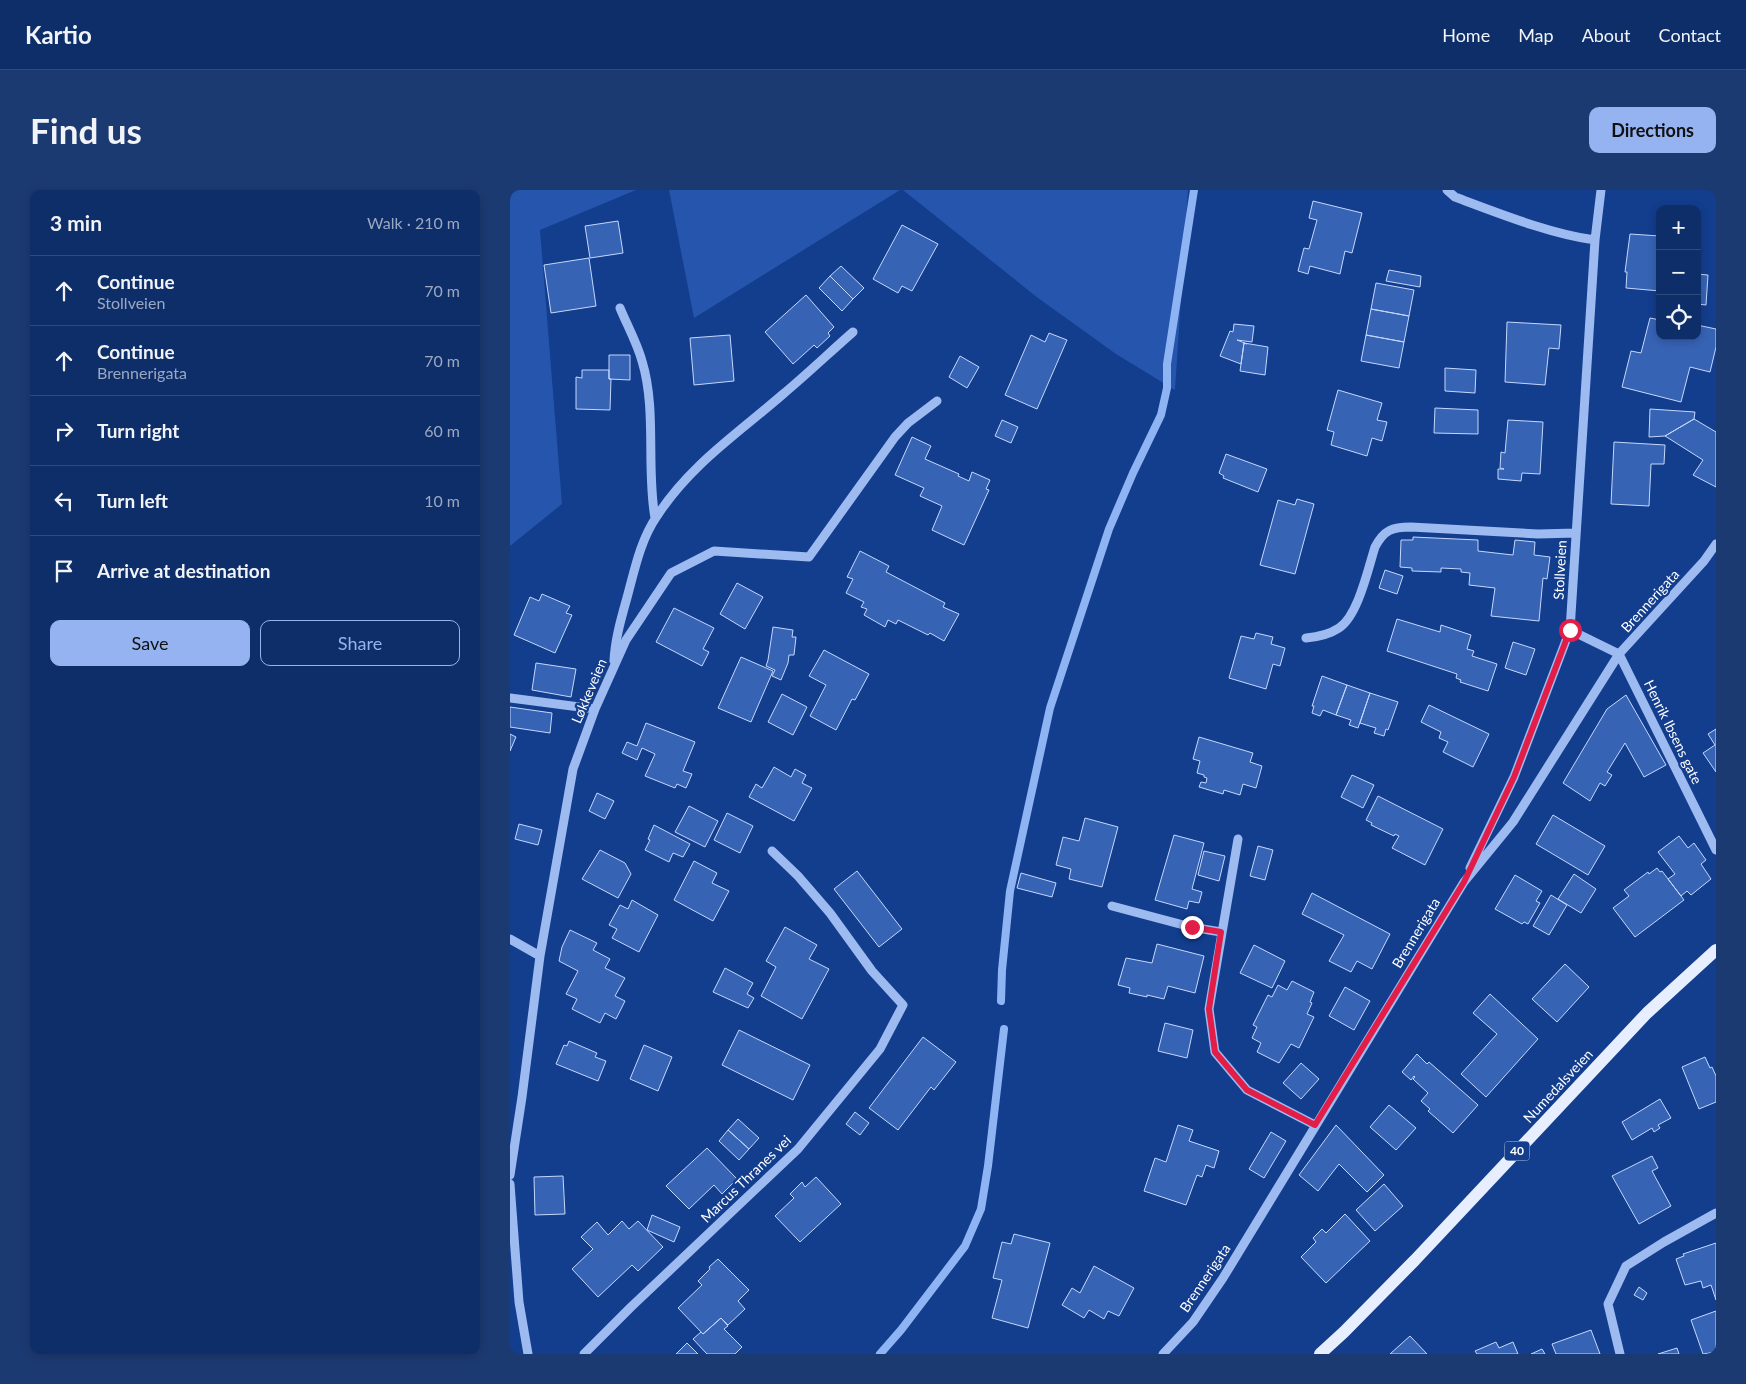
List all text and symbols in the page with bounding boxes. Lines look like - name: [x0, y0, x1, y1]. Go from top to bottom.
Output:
- text: Kartio: [25, 20, 92, 49]
- text: Home: [1442, 24, 1490, 46]
- text: Map: [1518, 24, 1554, 46]
- text: About: [1582, 24, 1631, 46]
- text: Contact: [1659, 24, 1721, 46]
- button: Directions: [1589, 107, 1716, 153]
- text: Find us: [30, 109, 142, 151]
- map controls: [1656, 205, 1701, 340]
- button: +: [1656, 205, 1701, 250]
- text: 3 min: [50, 210, 102, 235]
- text: Walk · 210 m: [367, 213, 460, 232]
- button: −: [1656, 250, 1701, 295]
- text: Continue: [97, 270, 175, 293]
- icon: ahead: [50, 277, 78, 305]
- text: 70 m: [424, 281, 460, 300]
- text: Stollveien: [97, 293, 165, 312]
- button: locate: [1656, 295, 1701, 340]
- text: Continue: [97, 340, 175, 363]
- icon: ahead: [50, 347, 78, 375]
- text: 70 m: [424, 351, 460, 370]
- text: Brennerigata: [97, 363, 187, 382]
- icon: right: [50, 417, 78, 445]
- text: Turn right: [97, 419, 179, 442]
- text: 60 m: [424, 421, 460, 440]
- icon: left: [50, 487, 78, 515]
- text: Turn left: [97, 489, 168, 512]
- text: 10 m: [424, 491, 460, 510]
- street label: Stollveien: [1549, 540, 1570, 600]
- icon: arrive: [50, 557, 78, 585]
- text: Arrive at destination: [97, 559, 270, 582]
- street label: Brennerigata: [1617, 566, 1682, 636]
- route start: [1559, 619, 1582, 642]
- button: Save: [50, 620, 250, 666]
- button: Share: [260, 620, 460, 666]
- street label: Løkkeveien: [567, 656, 610, 726]
- street label: Henrik Ibsens gate: [1641, 677, 1706, 787]
- street label: Brennerigata: [1388, 895, 1443, 971]
- route end: [1181, 916, 1204, 939]
- street label: Numedalsveien: [1519, 1045, 1596, 1126]
- street label: Marcus Thranes vei: [697, 1131, 794, 1226]
- road number: 40: [1504, 1141, 1530, 1160]
- street label: Brennerigata: [1176, 1240, 1234, 1315]

